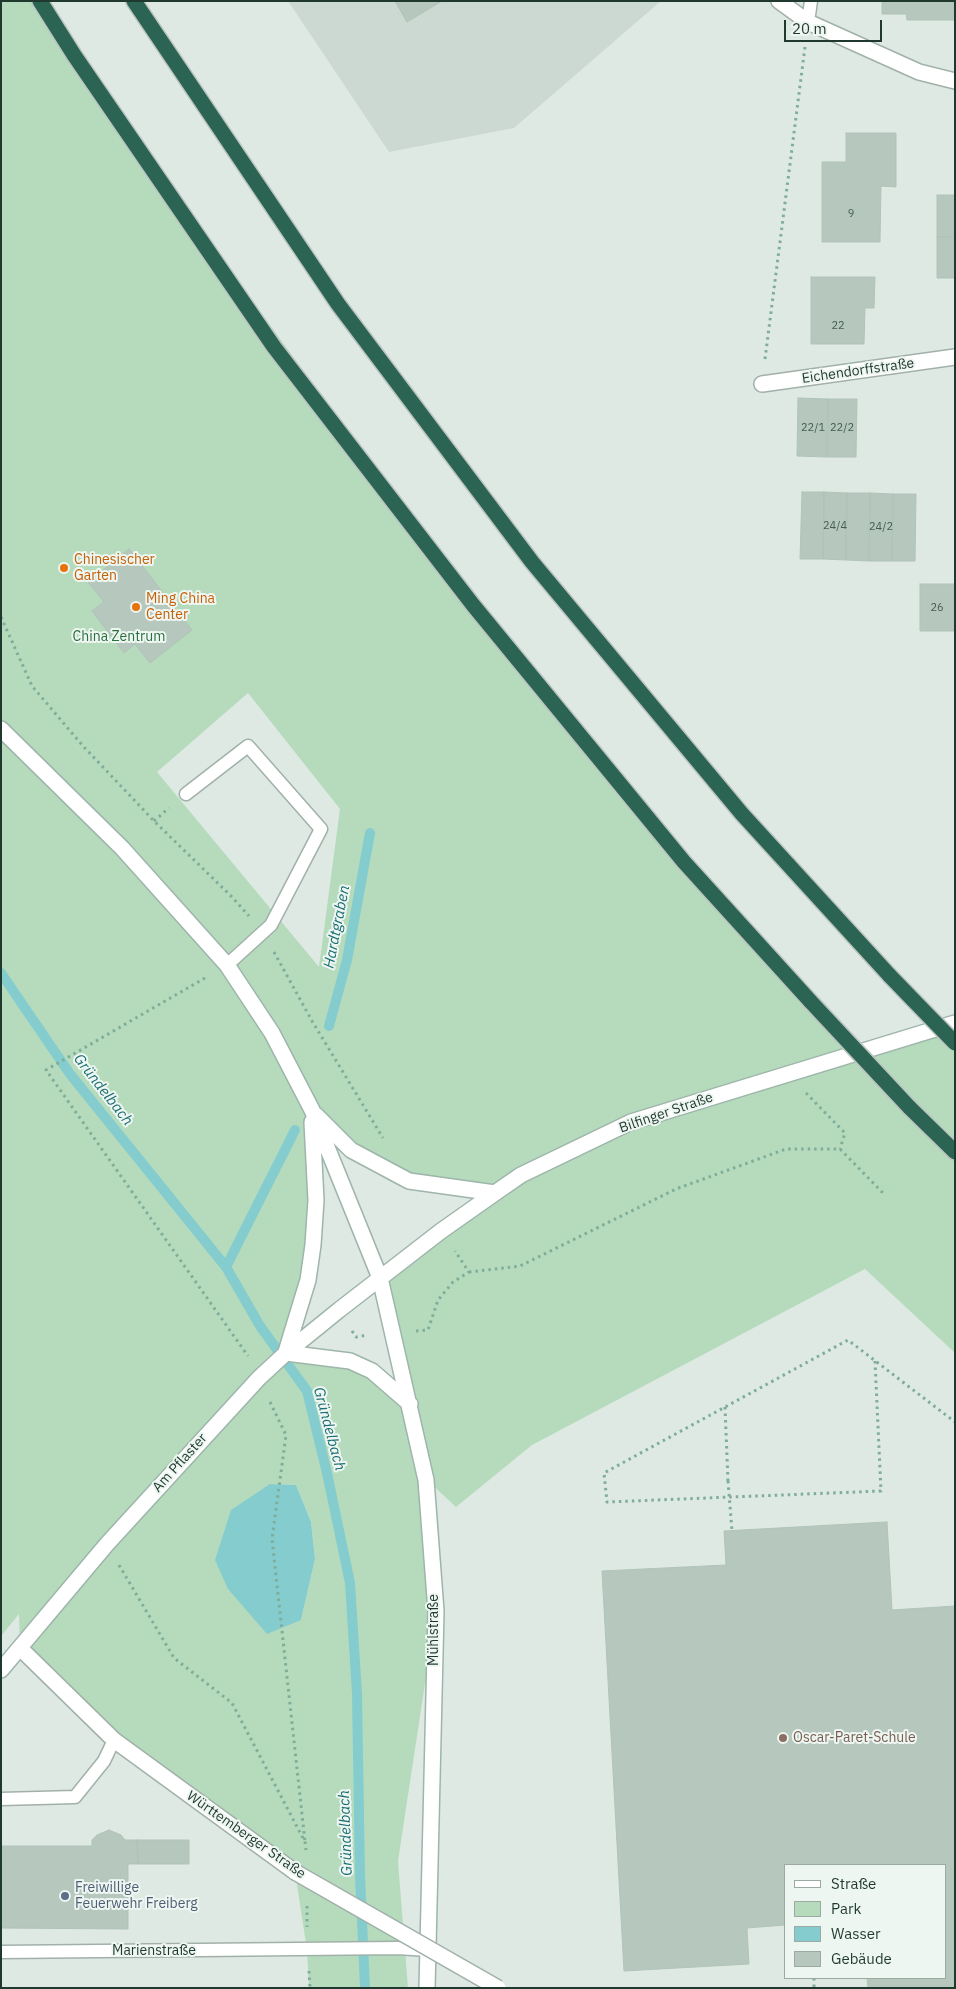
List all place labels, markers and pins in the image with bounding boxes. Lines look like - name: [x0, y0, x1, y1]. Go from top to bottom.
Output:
- place label: Chinesischer Garten: [74, 552, 155, 584]
- marker: Chinesischer Garten: [58, 562, 70, 574]
- place label: Ming China Center: [146, 591, 215, 624]
- marker: Ming China Center: [130, 601, 142, 613]
- place label: Oscar-Paret-Schule: [793, 1730, 916, 1746]
- marker: Oscar-Paret-Schule: [777, 1732, 789, 1744]
- place label: Freiwillige Feuerwehr Freiberg: [75, 1880, 198, 1912]
- marker: Freiwillige Feuerwehr Freiberg: [59, 1890, 71, 1902]

